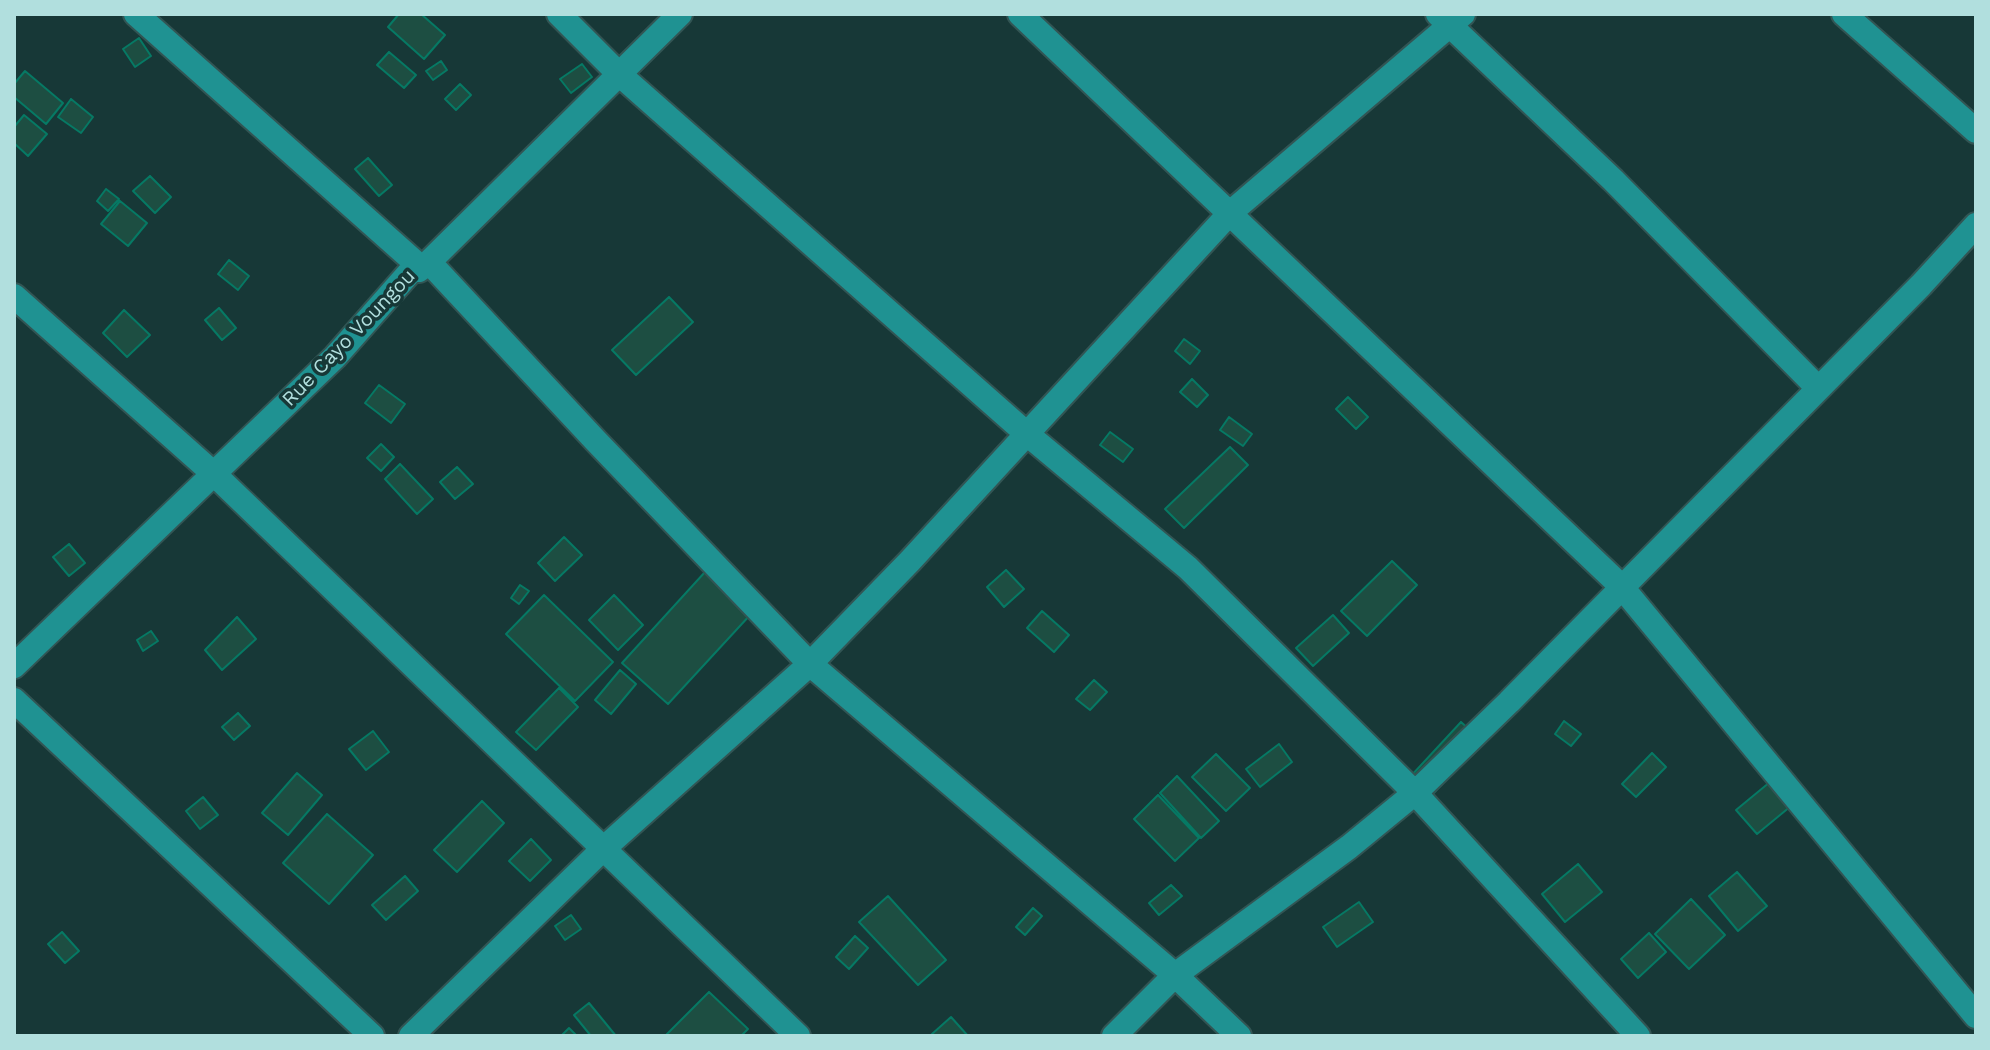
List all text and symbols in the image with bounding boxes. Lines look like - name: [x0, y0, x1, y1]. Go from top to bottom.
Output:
- street label: Rue Cayo Voungou: [277, 265, 421, 411]

